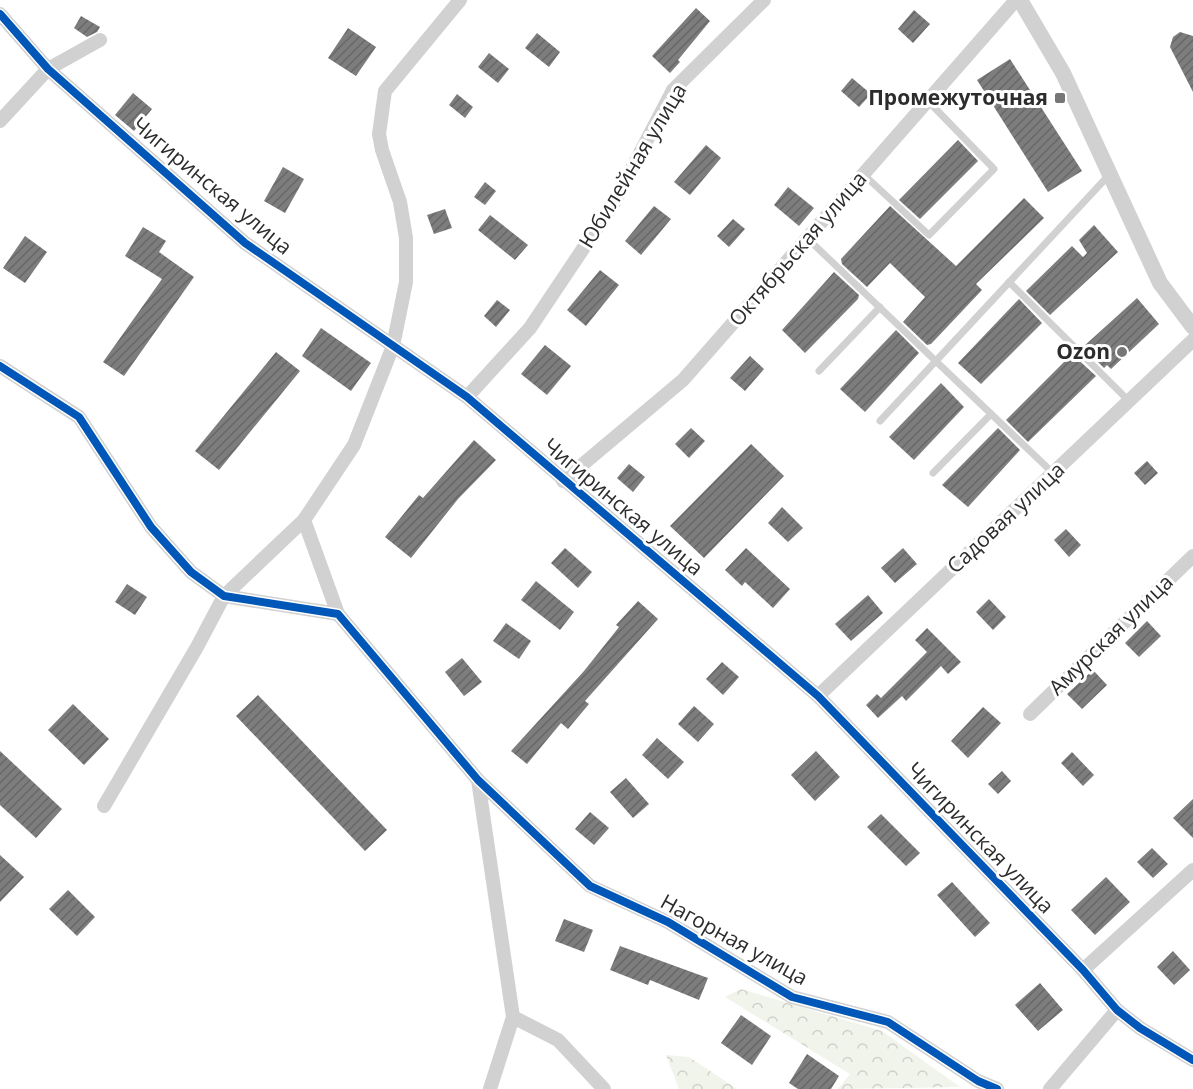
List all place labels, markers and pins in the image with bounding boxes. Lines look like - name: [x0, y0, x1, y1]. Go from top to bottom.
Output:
- place label: Промежуточная: [868, 83, 1048, 111]
- marker: Промежуточная: [1053, 91, 1067, 105]
- place label: Ozon: [1056, 337, 1110, 365]
- marker: Ozon: [1115, 345, 1129, 359]

